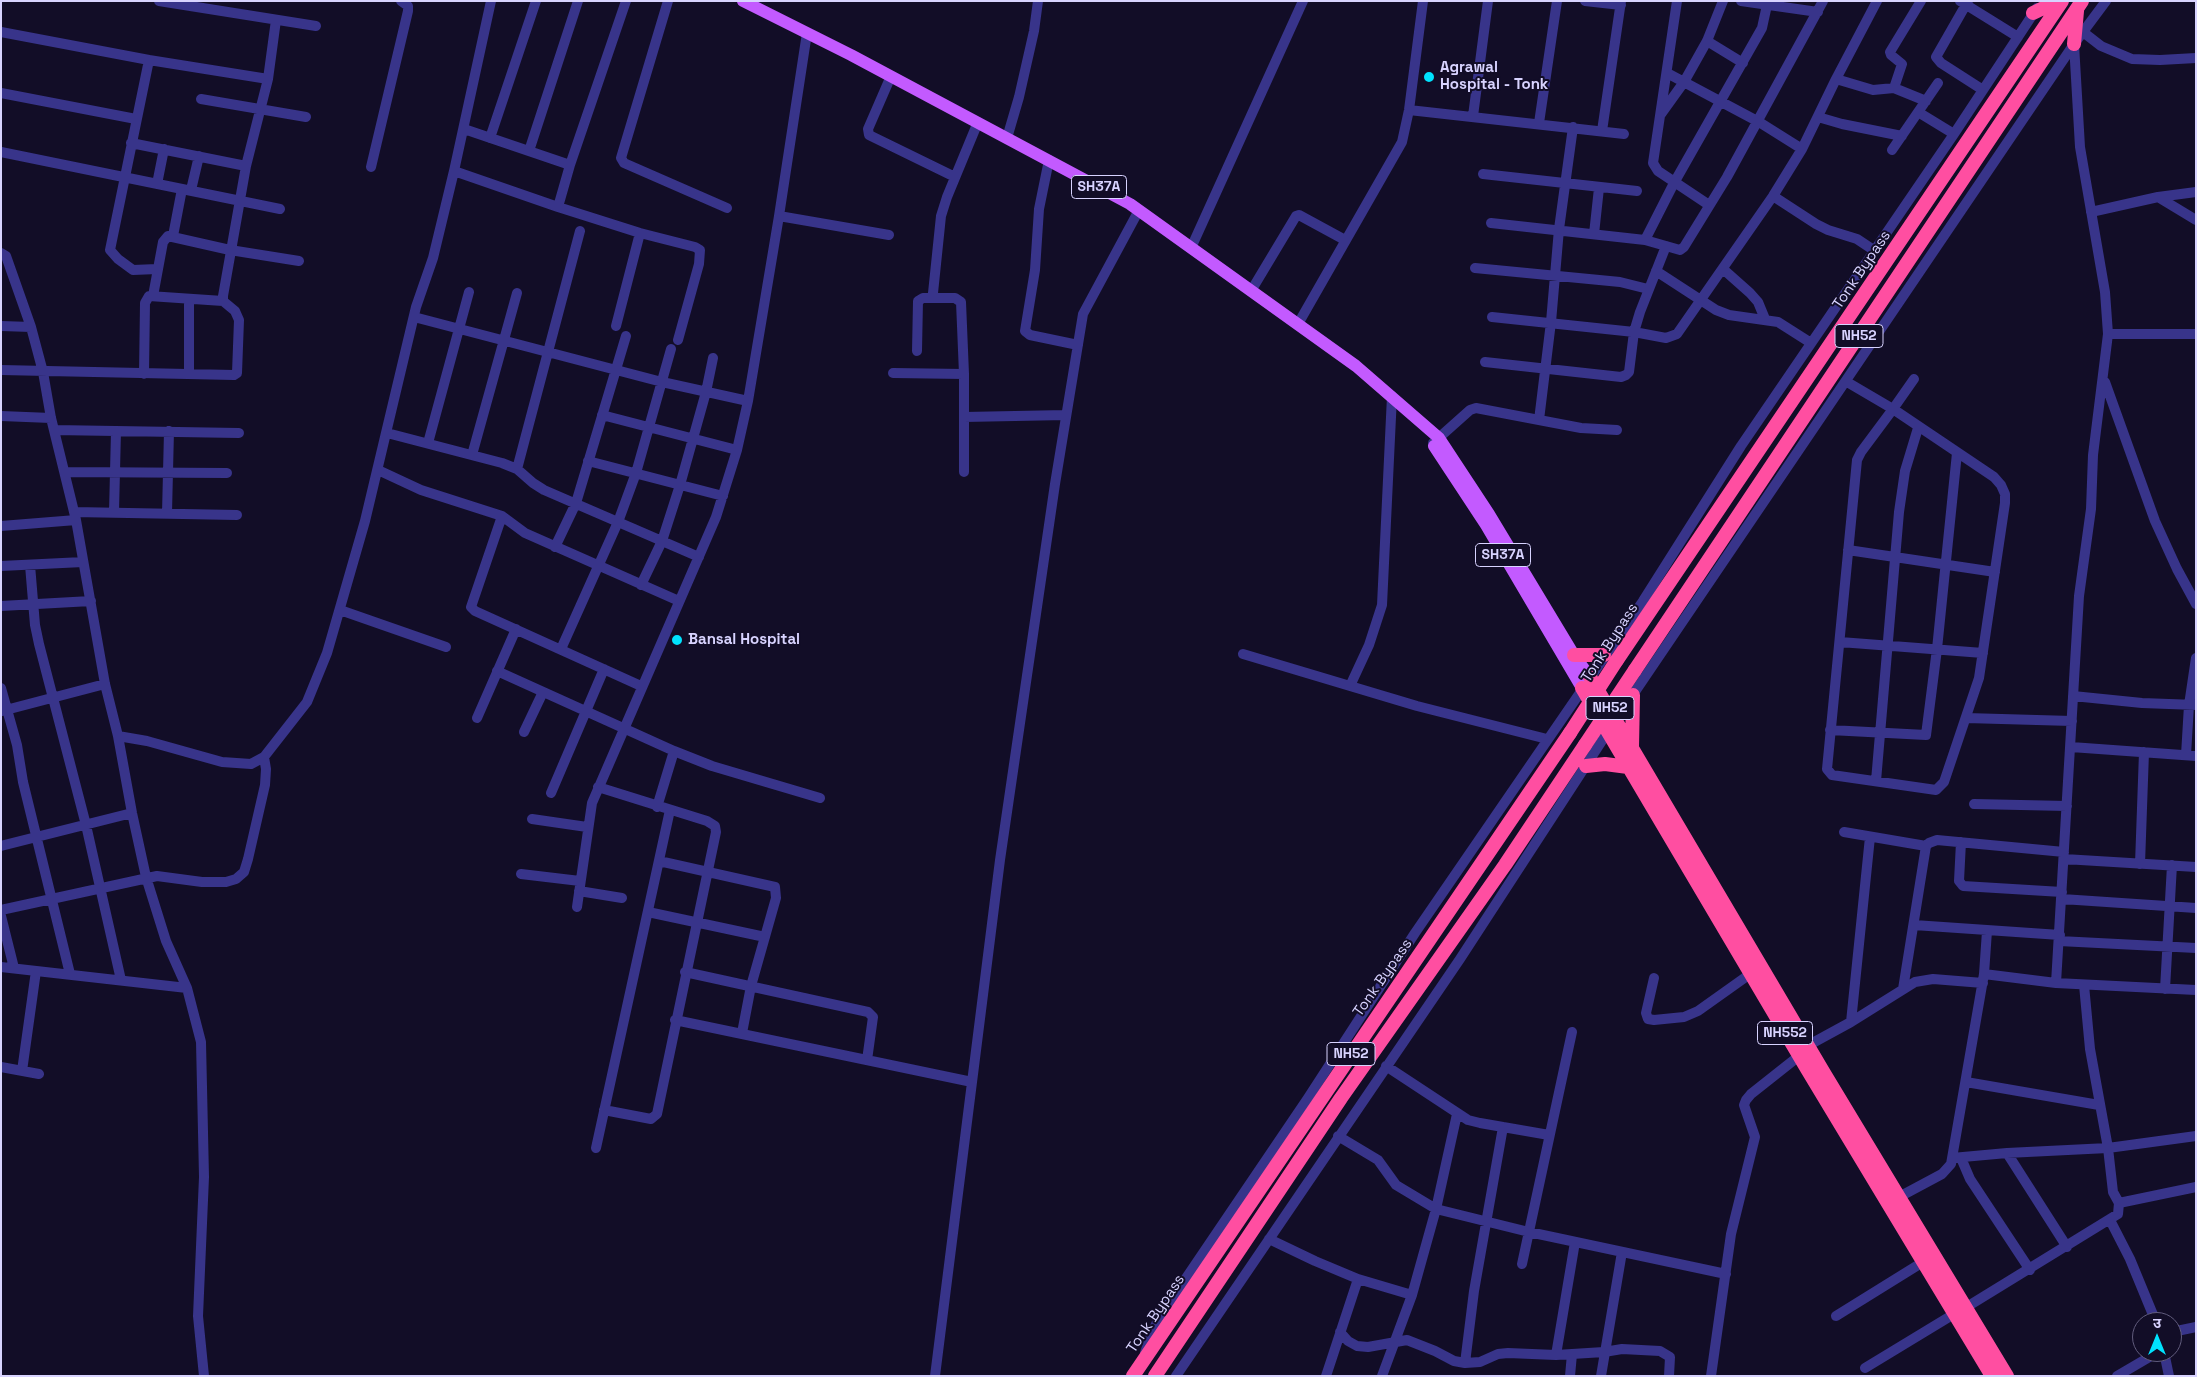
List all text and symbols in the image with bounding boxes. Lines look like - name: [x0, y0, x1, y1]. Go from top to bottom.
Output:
- place label: Agrawal Hospital - Tonk: [1440, 59, 1548, 94]
- marker: Agrawal Hospital - Tonk: [1422, 70, 1436, 84]
- road number: SH37A: [1072, 176, 1126, 198]
- street label: Tonk Bypass: [1829, 227, 1895, 313]
- road number: NH52: [1835, 324, 1883, 348]
- road number: SH37A: [1476, 544, 1530, 566]
- street label: Tonk Bypass: [1578, 600, 1642, 686]
- place label: Bansal Hospital: [688, 631, 800, 649]
- marker: Bansal Hospital: [670, 633, 684, 647]
- road number: NH52: [1586, 696, 1634, 720]
- street label: Tonk Bypass: [1350, 936, 1416, 1020]
- road number: NH552: [1758, 1021, 1812, 1044]
- road number: NH52: [1327, 1042, 1375, 1066]
- street label: Tonk Bypass: [1123, 1271, 1189, 1357]
- north arrow: [2132, 1312, 2182, 1362]
- text: उ: [2153, 1314, 2161, 1332]

